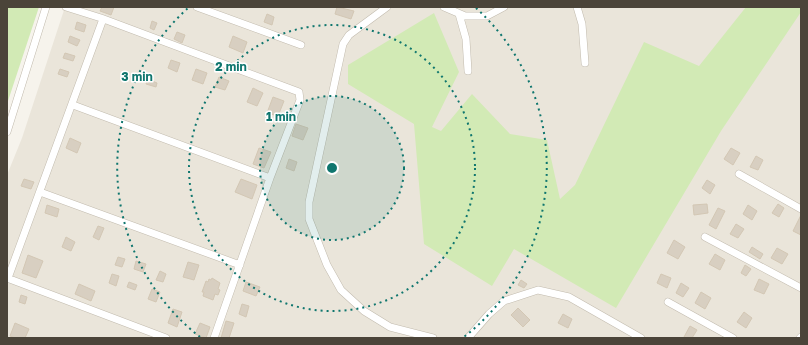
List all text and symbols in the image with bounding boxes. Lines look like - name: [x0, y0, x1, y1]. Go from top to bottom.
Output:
- text: 2 min: [215, 59, 247, 74]
- text: 3 min: [121, 69, 153, 84]
- text: 1 min: [266, 109, 296, 124]
- centre of rings: [325, 161, 339, 175]

